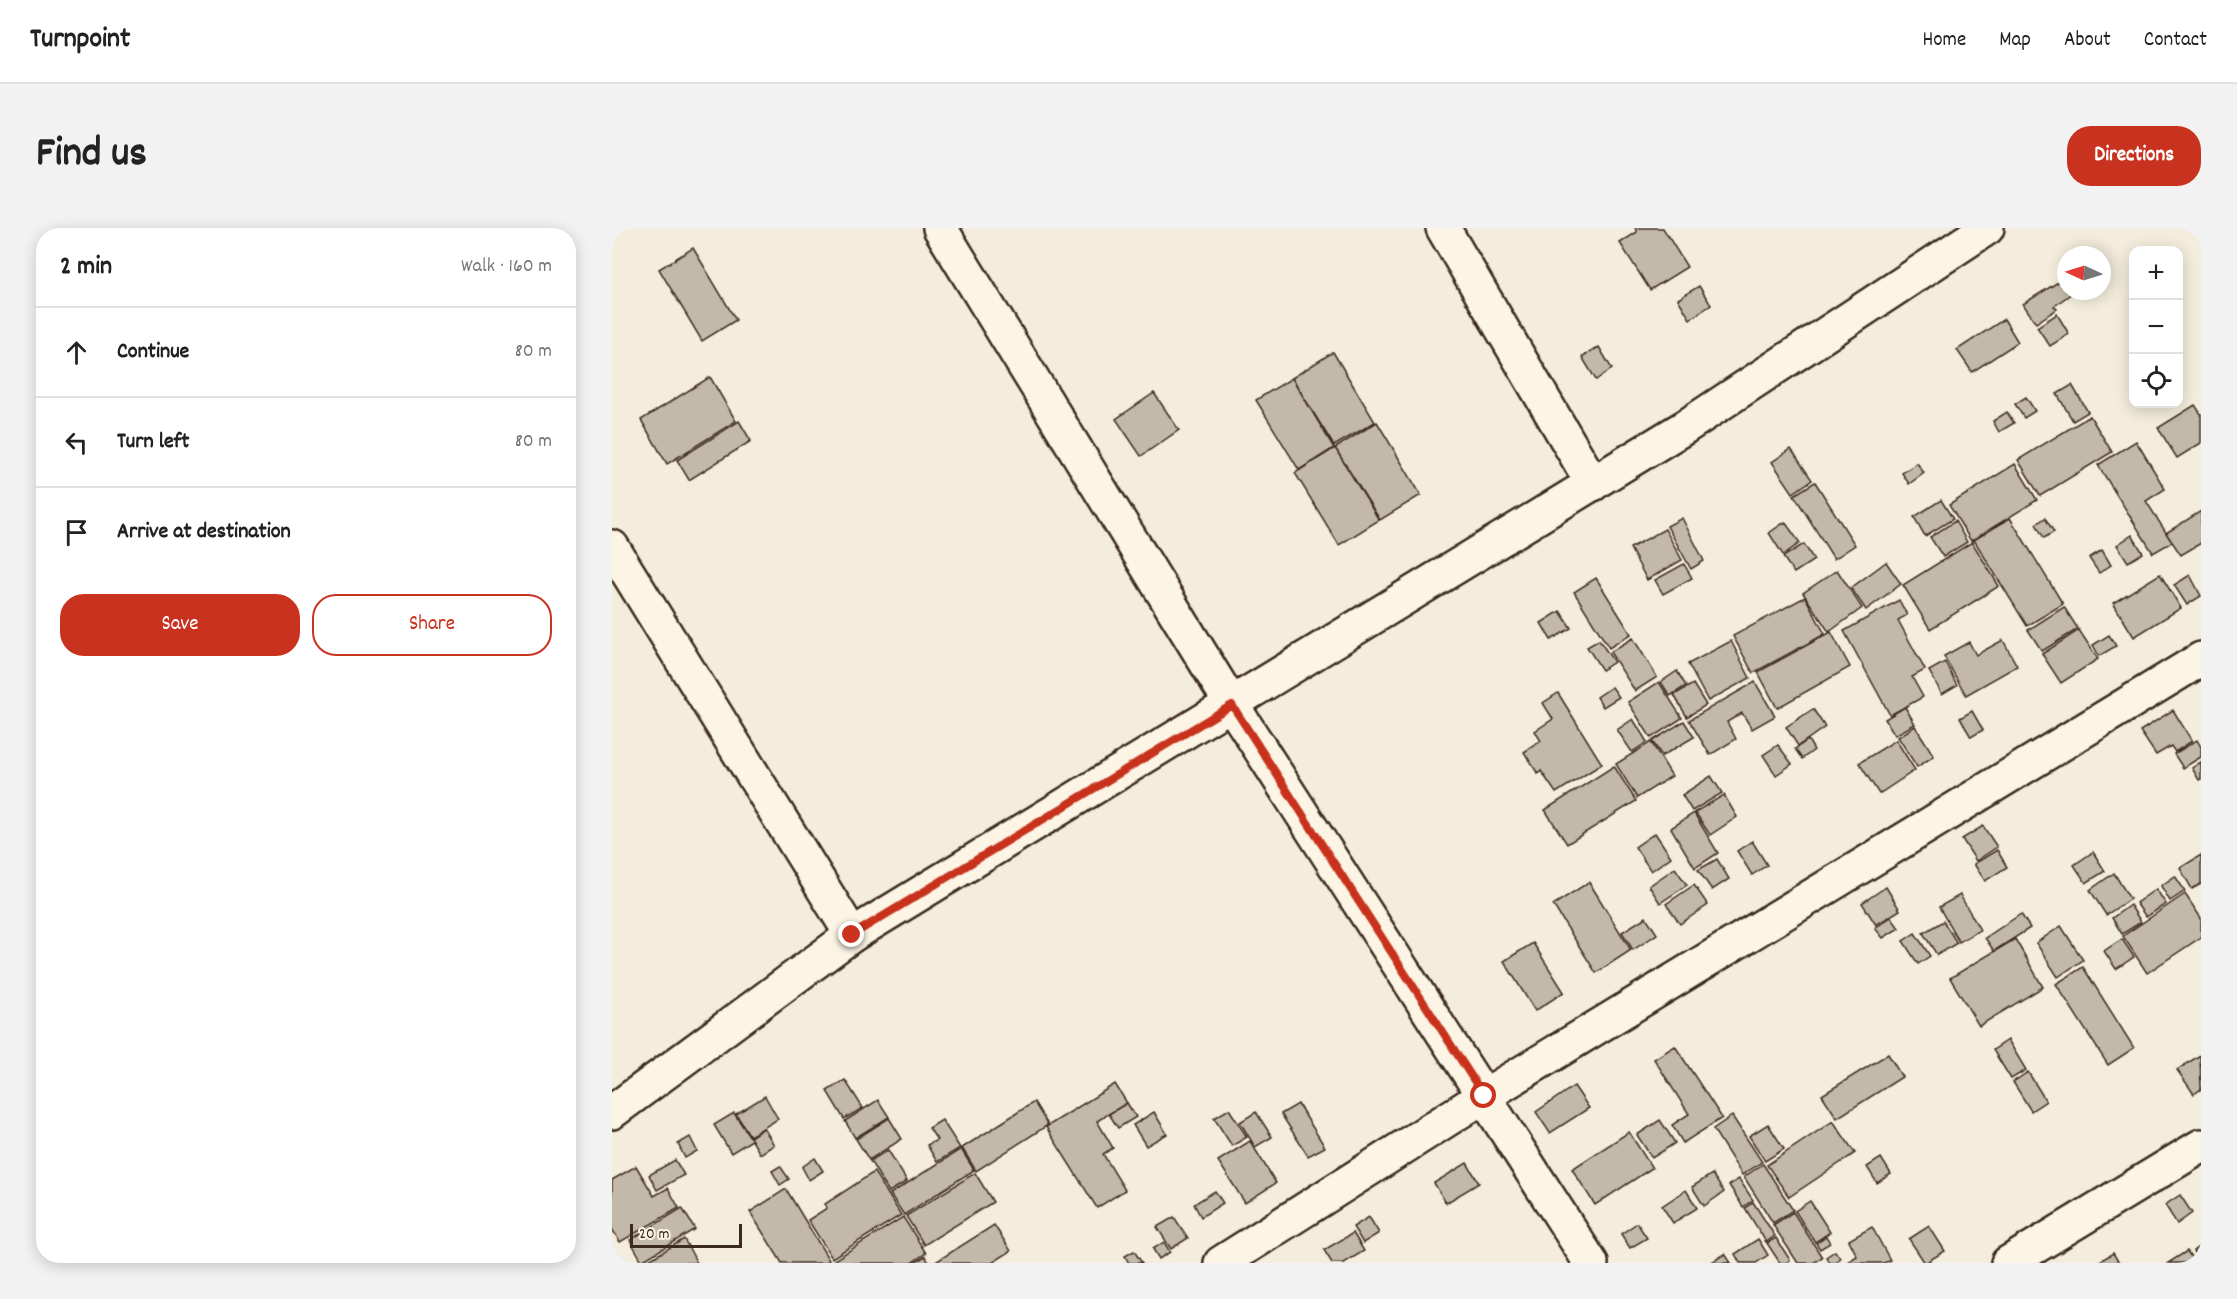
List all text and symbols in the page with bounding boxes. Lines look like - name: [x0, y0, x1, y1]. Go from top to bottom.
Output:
- text: Turnpoint: [30, 21, 130, 61]
- text: Home: [1922, 26, 1966, 56]
- text: Map: [1999, 26, 2031, 56]
- text: About: [2064, 26, 2111, 56]
- text: Contact: [2144, 26, 2207, 56]
- text: Find us: [36, 126, 147, 186]
- button: Directions: [2067, 126, 2201, 186]
- north arrow: [2057, 246, 2111, 300]
- map controls: [2129, 246, 2183, 408]
- button: +: [2129, 246, 2183, 300]
- text: 2 min: [60, 249, 112, 286]
- text: Walk · 160 m: [461, 253, 552, 281]
- button: −: [2129, 300, 2183, 354]
- icon: ahead: [60, 336, 93, 369]
- text: Continue: [117, 337, 189, 368]
- text: 80 m: [515, 338, 552, 366]
- button: locate: [2129, 354, 2183, 408]
- icon: left: [60, 426, 93, 459]
- text: Turn left: [117, 427, 189, 458]
- text: 80 m: [515, 428, 552, 456]
- icon: arrive: [60, 516, 93, 549]
- text: Arrive at destination: [117, 517, 291, 548]
- button: Save: [60, 594, 300, 656]
- button: Share: [312, 594, 552, 656]
- route end: [838, 921, 864, 947]
- route start: [1470, 1082, 1496, 1108]
- scale bar: [630, 1221, 742, 1248]
- text: 20 m: [639, 1223, 669, 1246]

